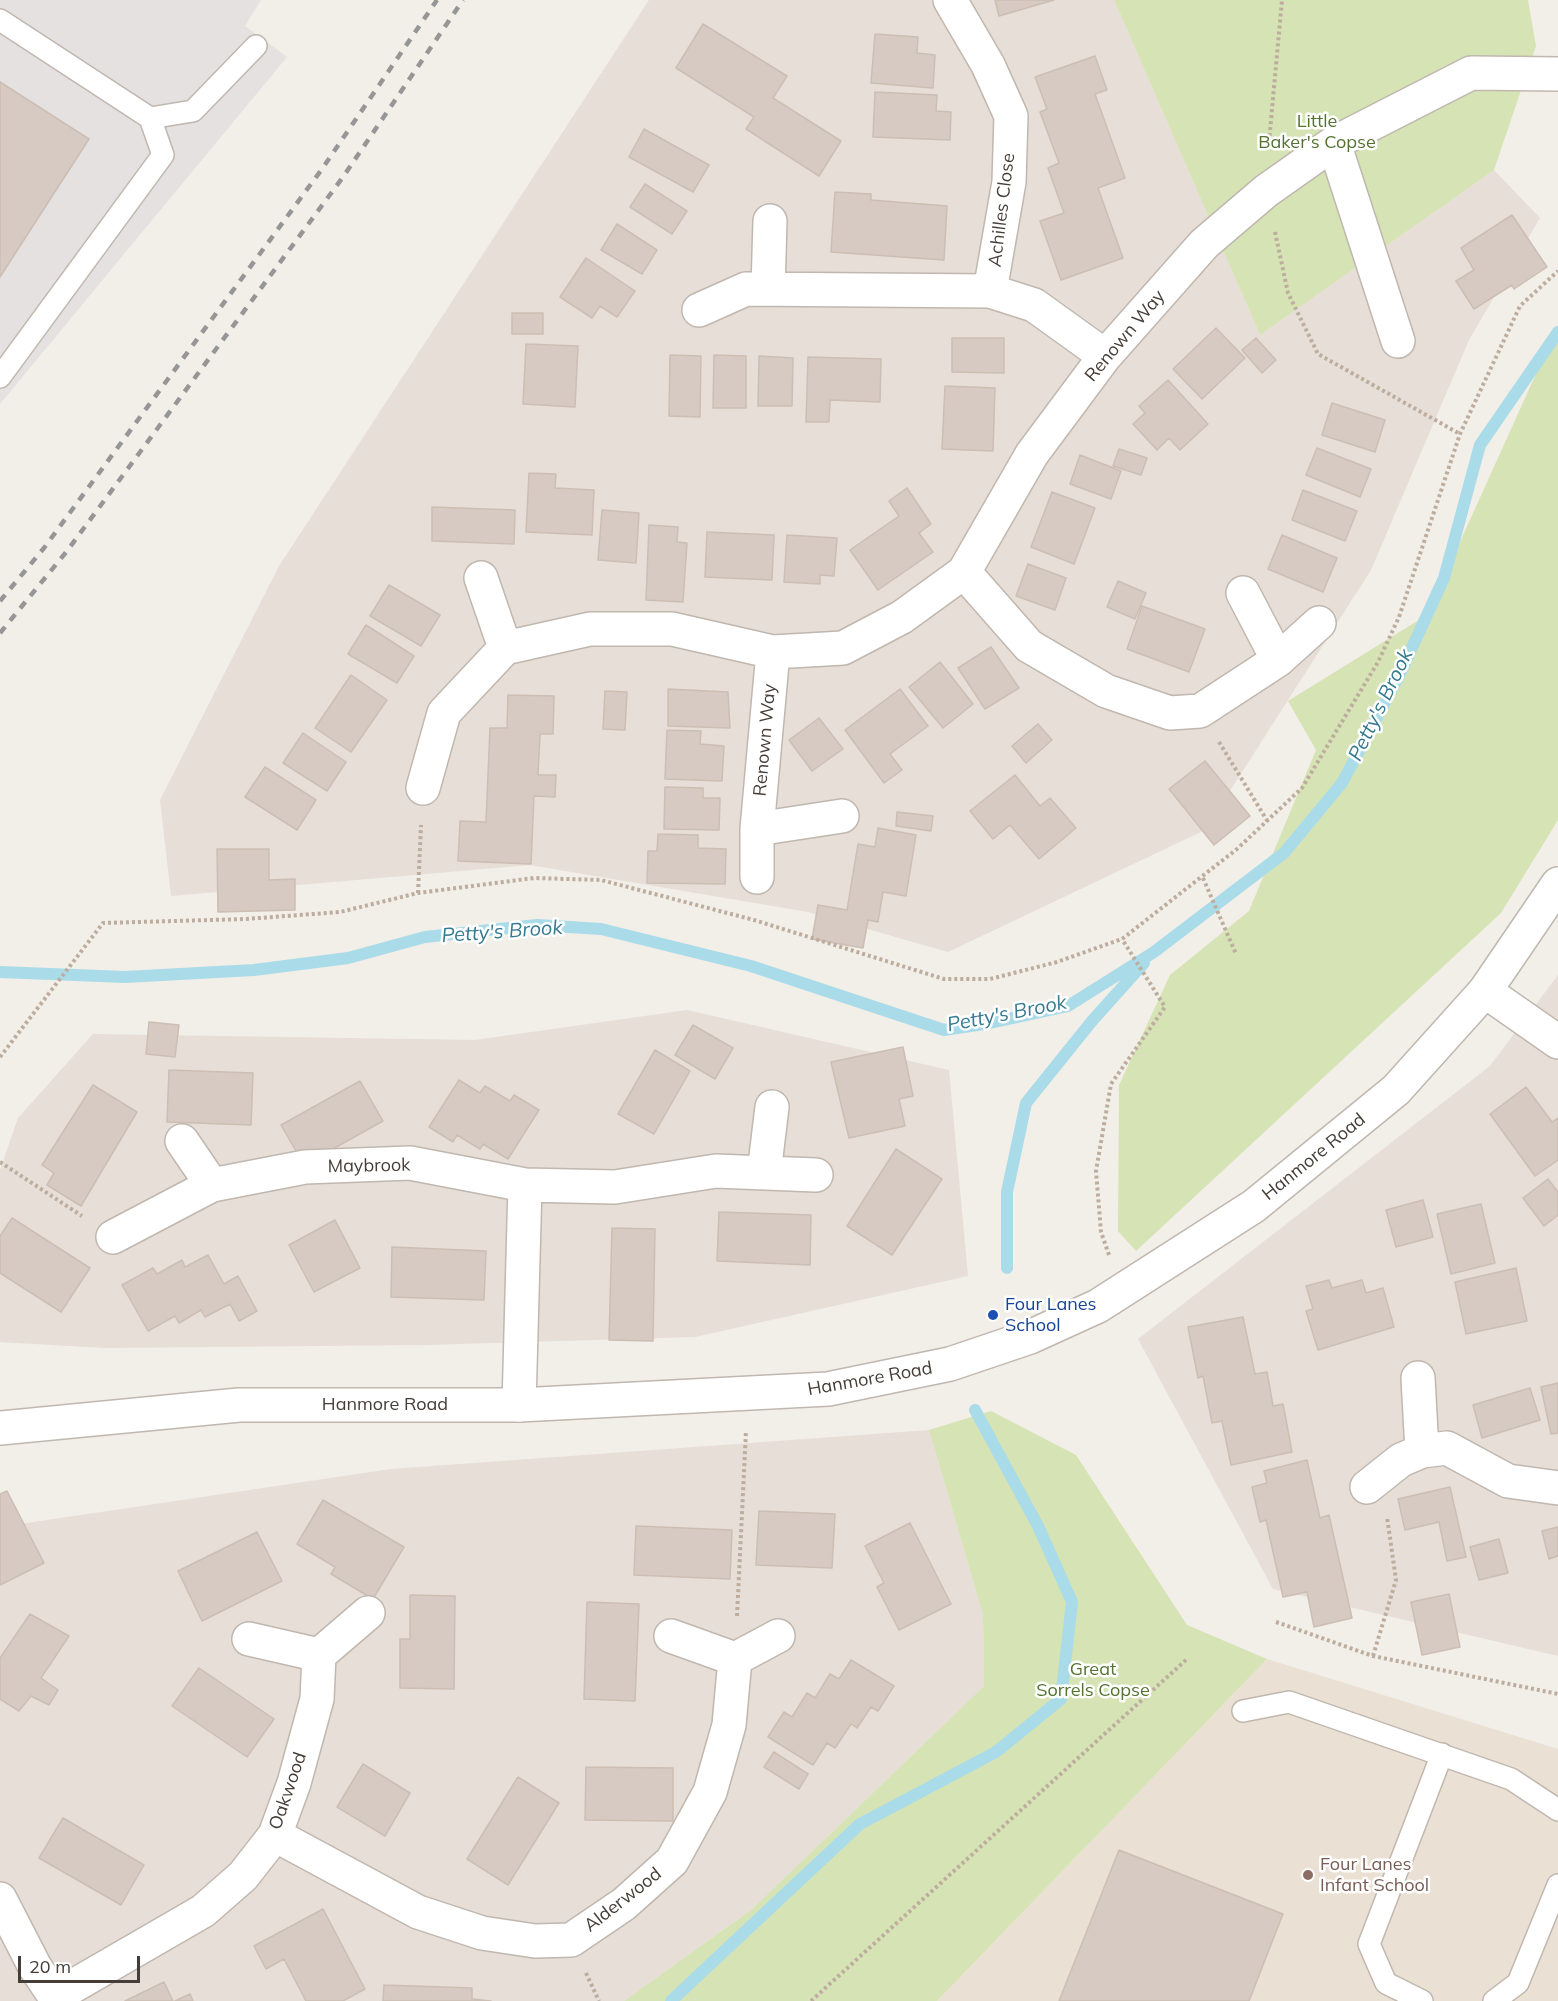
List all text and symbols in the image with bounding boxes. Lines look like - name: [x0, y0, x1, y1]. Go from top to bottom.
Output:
- park label: Little Baker's Copse: [1258, 111, 1376, 154]
- street label: Achilles Close: [984, 152, 1020, 268]
- street label: Renown Way: [1080, 286, 1170, 386]
- water label: Petty's Brook: [1344, 645, 1418, 765]
- street label: Renown Way: [749, 683, 781, 797]
- water label: Petty's Brook: [441, 916, 563, 948]
- water label: Petty's Brook: [945, 991, 1069, 1037]
- street label: Hanmore Road: [1258, 1109, 1370, 1205]
- street label: Maybrook: [327, 1154, 411, 1178]
- place label: Four Lanes School: [1005, 1294, 1097, 1336]
- marker: Four Lanes School: [986, 1308, 1000, 1322]
- street label: Hanmore Road: [806, 1357, 934, 1401]
- street label: Hanmore Road: [322, 1394, 448, 1416]
- park label: Great Sorrels Copse: [1036, 1659, 1150, 1702]
- street label: Oakwood: [265, 1749, 311, 1833]
- place label: Four Lanes Infant School: [1320, 1854, 1429, 1896]
- street label: Alderwood: [580, 1863, 666, 1937]
- marker: Four Lanes Infant School: [1301, 1868, 1315, 1882]
- scale bar: [21, 1944, 142, 1982]
- text: 20 m: [29, 1955, 71, 1978]

